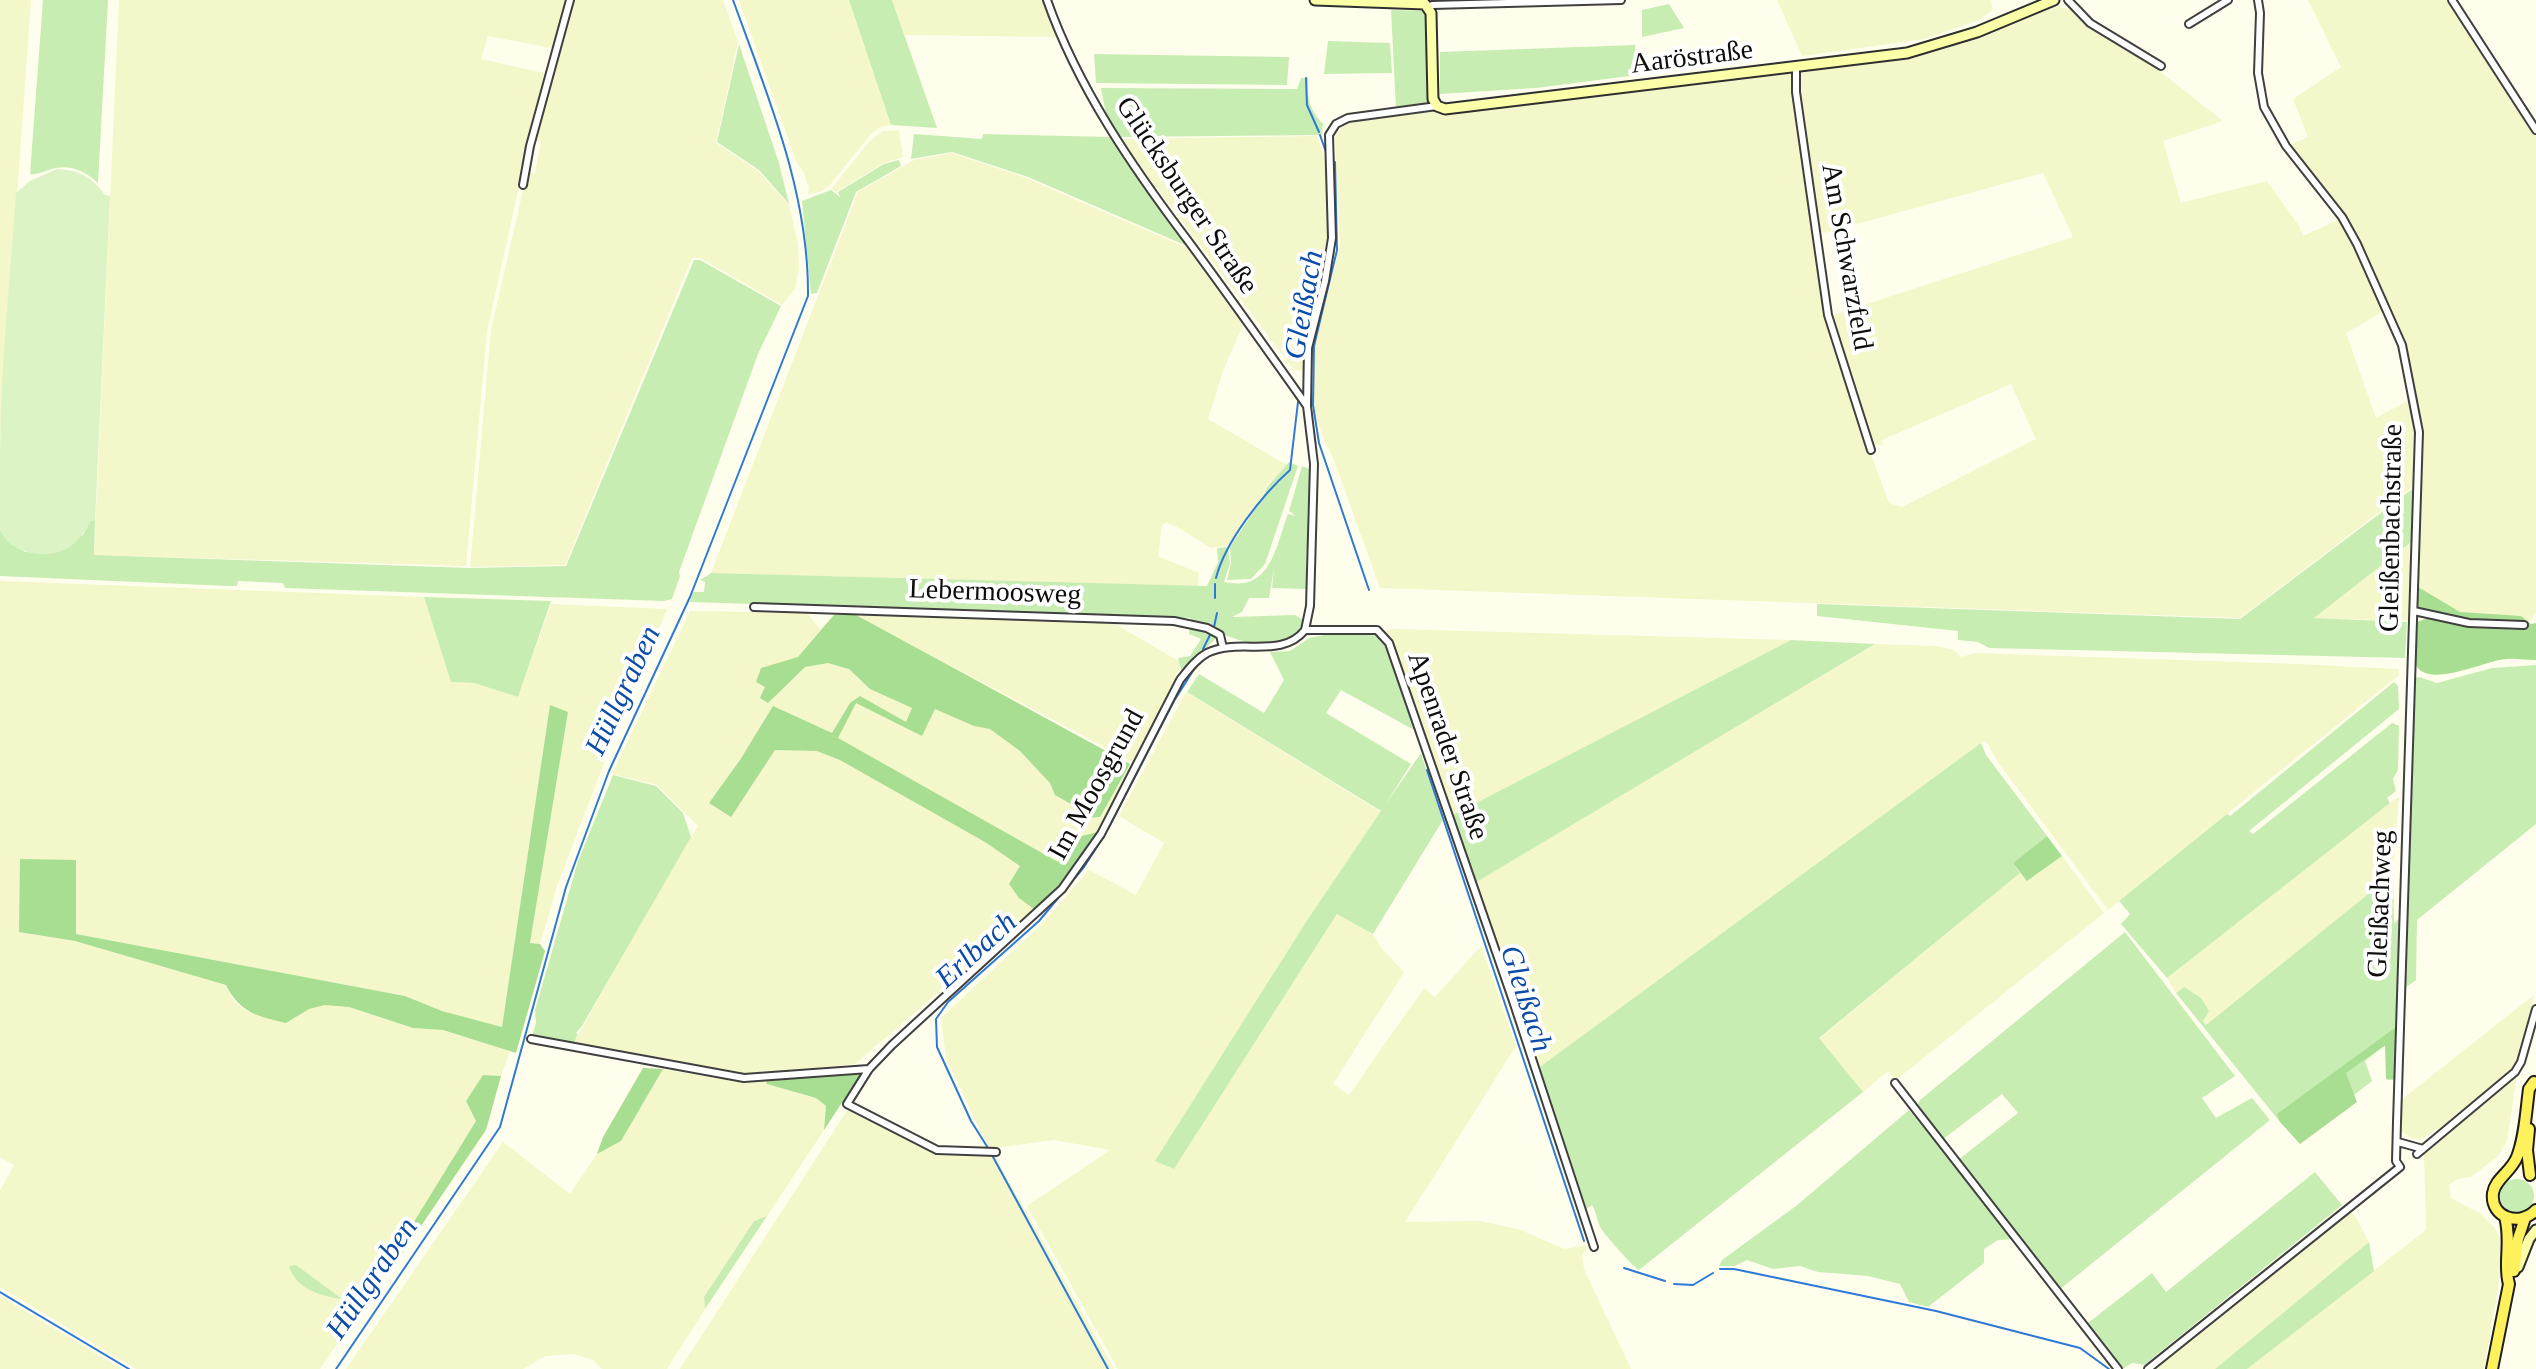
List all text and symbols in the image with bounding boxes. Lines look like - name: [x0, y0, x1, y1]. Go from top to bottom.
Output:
- street label: Aaröstraße: [1629, 34, 1755, 82]
- street label: Glücksburger Straße: [1108, 91, 1264, 301]
- street label: Am Schwarzfeld: [1813, 161, 1879, 353]
- water label: Gleißach: [1278, 248, 1332, 362]
- street label: Gleißenbachstraße: [2373, 424, 2411, 632]
- street label: Lebermoosweg: [908, 573, 1082, 613]
- water label: Hüllgraben: [578, 621, 670, 761]
- street label: Apenrader Straße: [1399, 648, 1495, 844]
- street label: Im Moosgrund: [1042, 704, 1152, 866]
- street label: Gleißachweg: [2362, 830, 2400, 978]
- water label: Erlbach: [929, 905, 1025, 997]
- water label: Gleißach: [1491, 941, 1559, 1057]
- water label: Hüllgraben: [319, 1212, 427, 1346]

